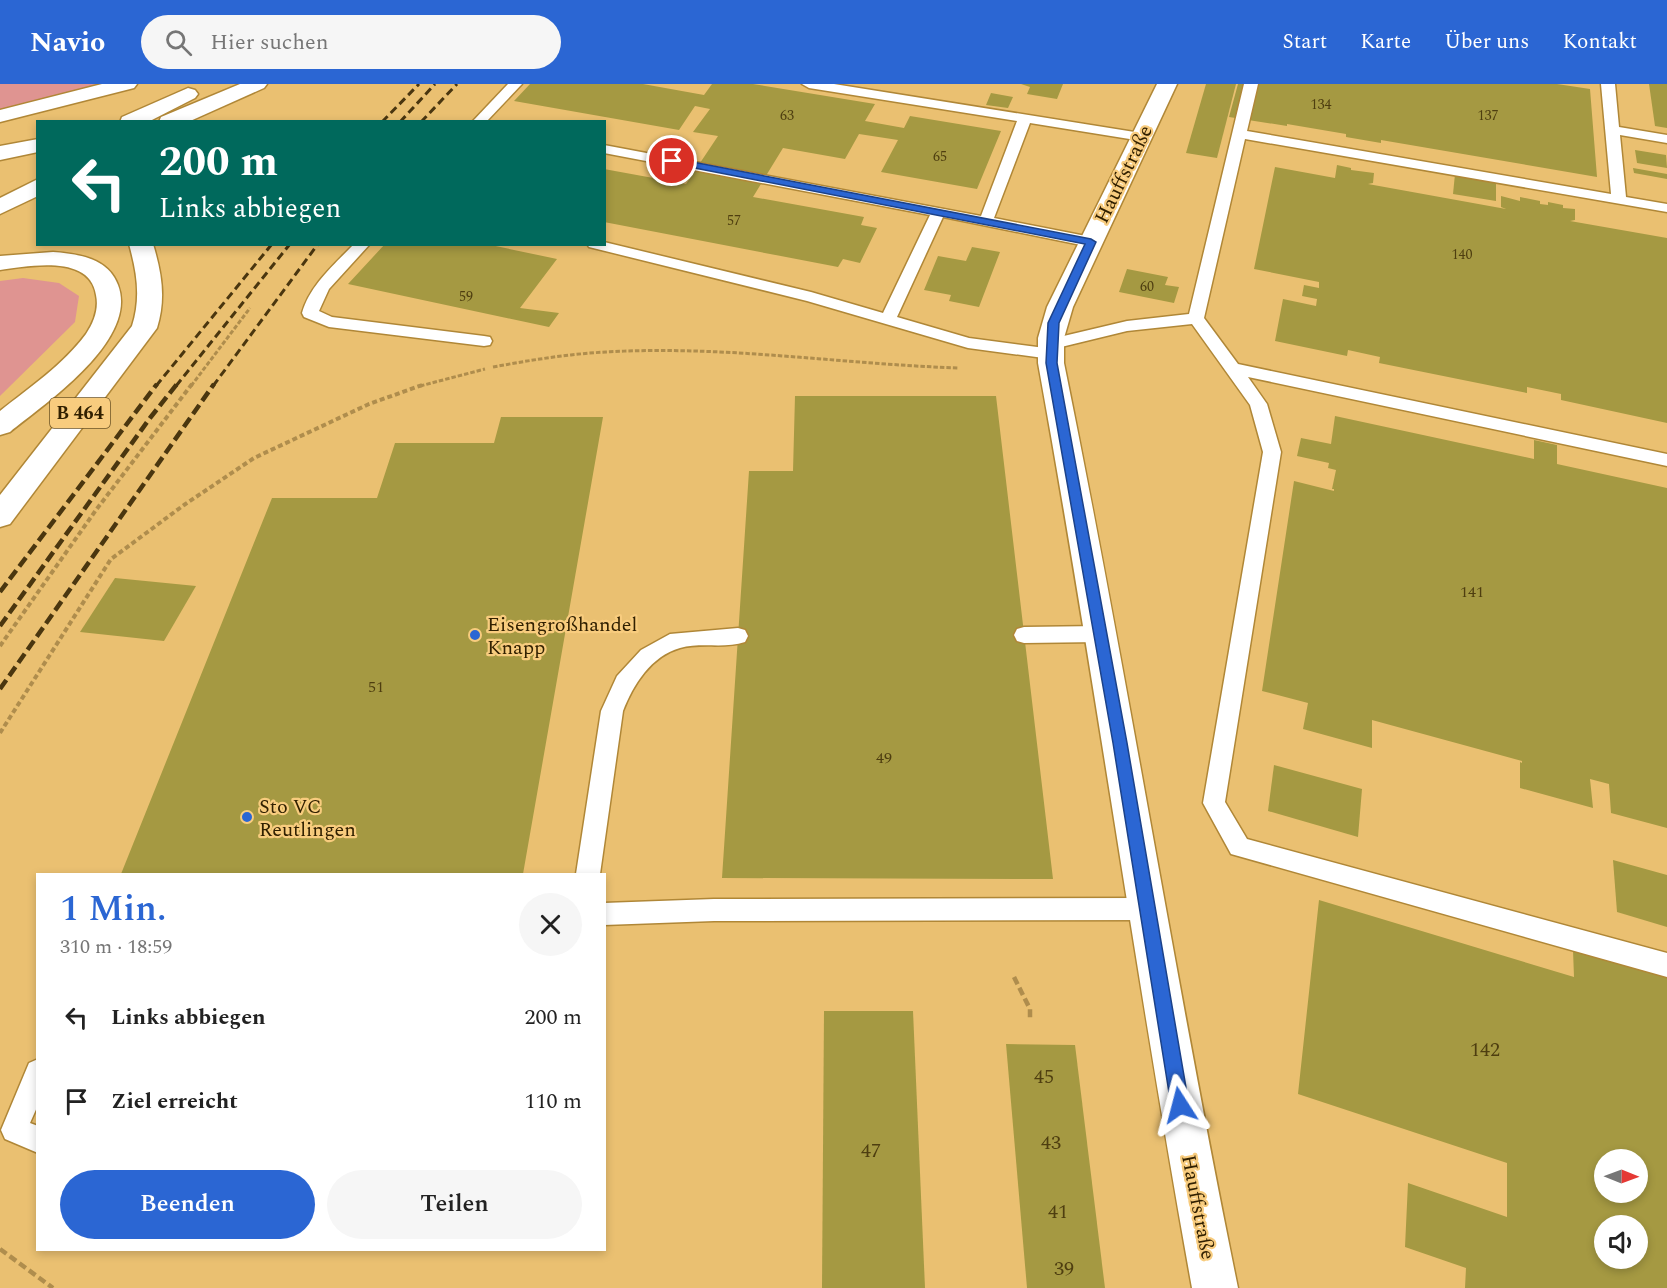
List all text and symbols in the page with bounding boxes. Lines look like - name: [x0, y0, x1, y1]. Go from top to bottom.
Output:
- search box: [141, 15, 561, 69]
- text: Navio: [30, 21, 105, 64]
- icon: search: [162, 26, 195, 59]
- text: Hier suchen: [210, 26, 329, 59]
- text: Start: [1282, 26, 1327, 58]
- text: Karte: [1360, 26, 1411, 58]
- text: Über uns: [1444, 26, 1529, 58]
- text: Kontakt: [1562, 26, 1637, 58]
- house number: 134: [1311, 94, 1332, 115]
- house number: 63: [780, 105, 794, 126]
- house number: 137: [1478, 105, 1499, 126]
- street label: Hauffstraße: [1087, 120, 1161, 229]
- text: 200 m: [159, 131, 278, 194]
- pin: [646, 135, 697, 186]
- icon: left: [60, 144, 138, 222]
- icon: arrive: [655, 144, 688, 177]
- house number: 65: [933, 146, 947, 167]
- text: Links abbiegen: [159, 188, 341, 230]
- house number: 57: [727, 210, 741, 231]
- house number: 140: [1452, 244, 1473, 265]
- house number: 60: [1140, 276, 1154, 297]
- house number: 59: [459, 286, 473, 307]
- road number: B 464: [50, 398, 110, 428]
- house number: 141: [1460, 580, 1484, 604]
- place label: Eisengroßhandel Knapp: [487, 610, 637, 663]
- marker: Eisengroßhandel Knapp: [468, 628, 482, 642]
- house number: 51: [368, 675, 384, 699]
- house number: 49: [876, 746, 892, 770]
- place label: Sto VC Reutlingen: [259, 792, 356, 845]
- marker: Sto VC Reutlingen: [240, 810, 254, 824]
- text: 1 Min.: [60, 882, 166, 937]
- button: close: [519, 893, 582, 956]
- text: 310 m · 18:59: [60, 932, 172, 962]
- icon: left: [60, 1001, 93, 1034]
- text: Links abbiegen: [111, 1001, 266, 1034]
- text: 200 m: [525, 1001, 582, 1034]
- house number: 142: [1470, 1035, 1500, 1065]
- house number: 45: [1034, 1062, 1054, 1092]
- position arrow: [1148, 1073, 1212, 1137]
- icon: arrive: [60, 1085, 93, 1118]
- text: Ziel erreicht: [111, 1085, 238, 1118]
- text: 110 m: [525, 1085, 582, 1118]
- house number: 43: [1041, 1128, 1061, 1158]
- house number: 47: [861, 1136, 881, 1166]
- north arrow: [1594, 1149, 1648, 1203]
- map controls: [1594, 1149, 1648, 1269]
- street label: Hauffstraße: [1173, 1152, 1223, 1262]
- button: Beenden: [60, 1170, 315, 1239]
- button: Teilen: [327, 1170, 582, 1239]
- house number: 41: [1048, 1197, 1068, 1227]
- button: sound: [1594, 1215, 1648, 1269]
- house number: 39: [1054, 1254, 1074, 1284]

